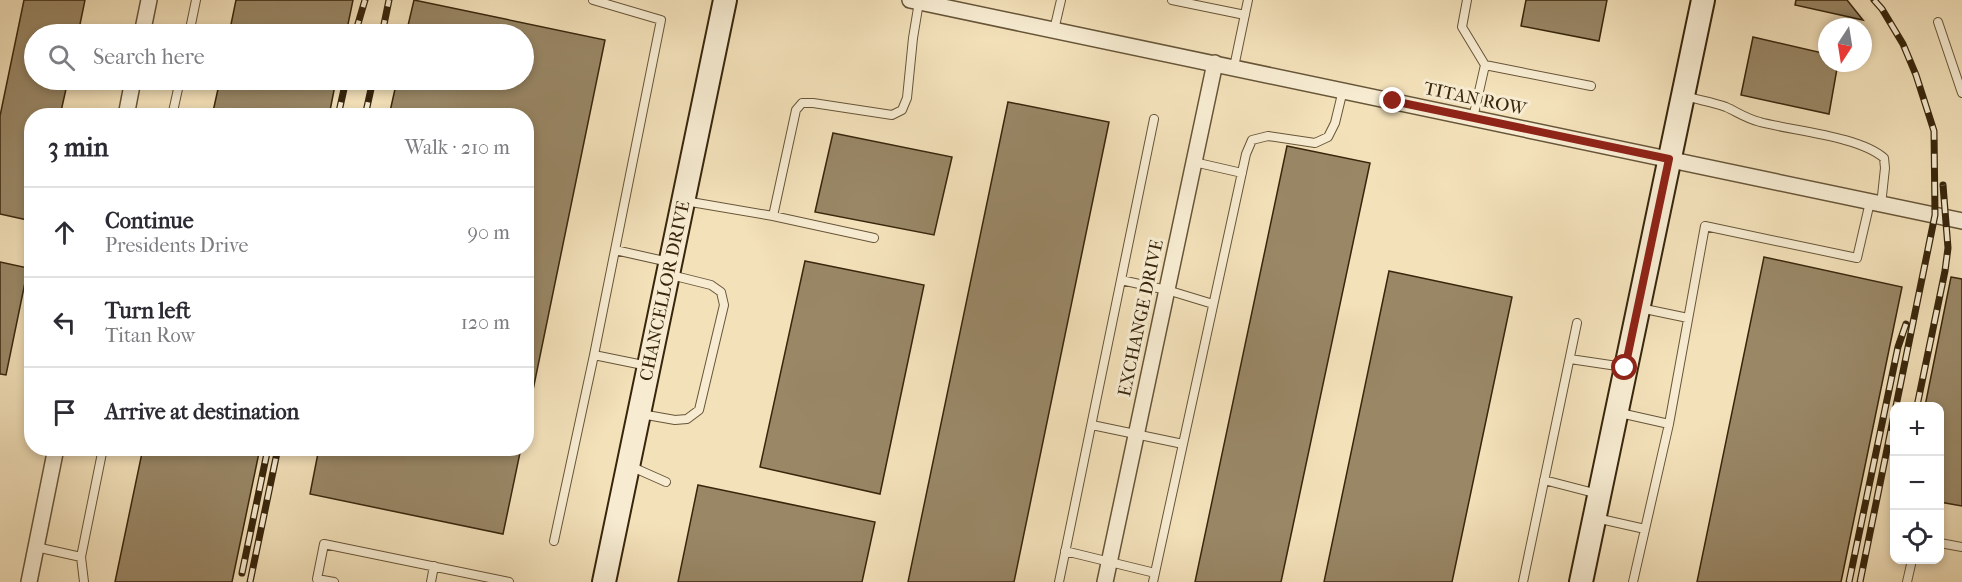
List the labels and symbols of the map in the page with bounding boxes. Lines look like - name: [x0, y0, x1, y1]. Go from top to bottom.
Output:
- north arrow: [1818, 18, 1872, 72]
- street label: TITAN ROW: [1422, 78, 1529, 120]
- route end: [1379, 87, 1405, 113]
- street label: CHANCELLOR DRIVE: [636, 199, 694, 383]
- street label: EXCHANGE DRIVE: [1114, 238, 1168, 398]
- route start: [1611, 354, 1637, 380]

